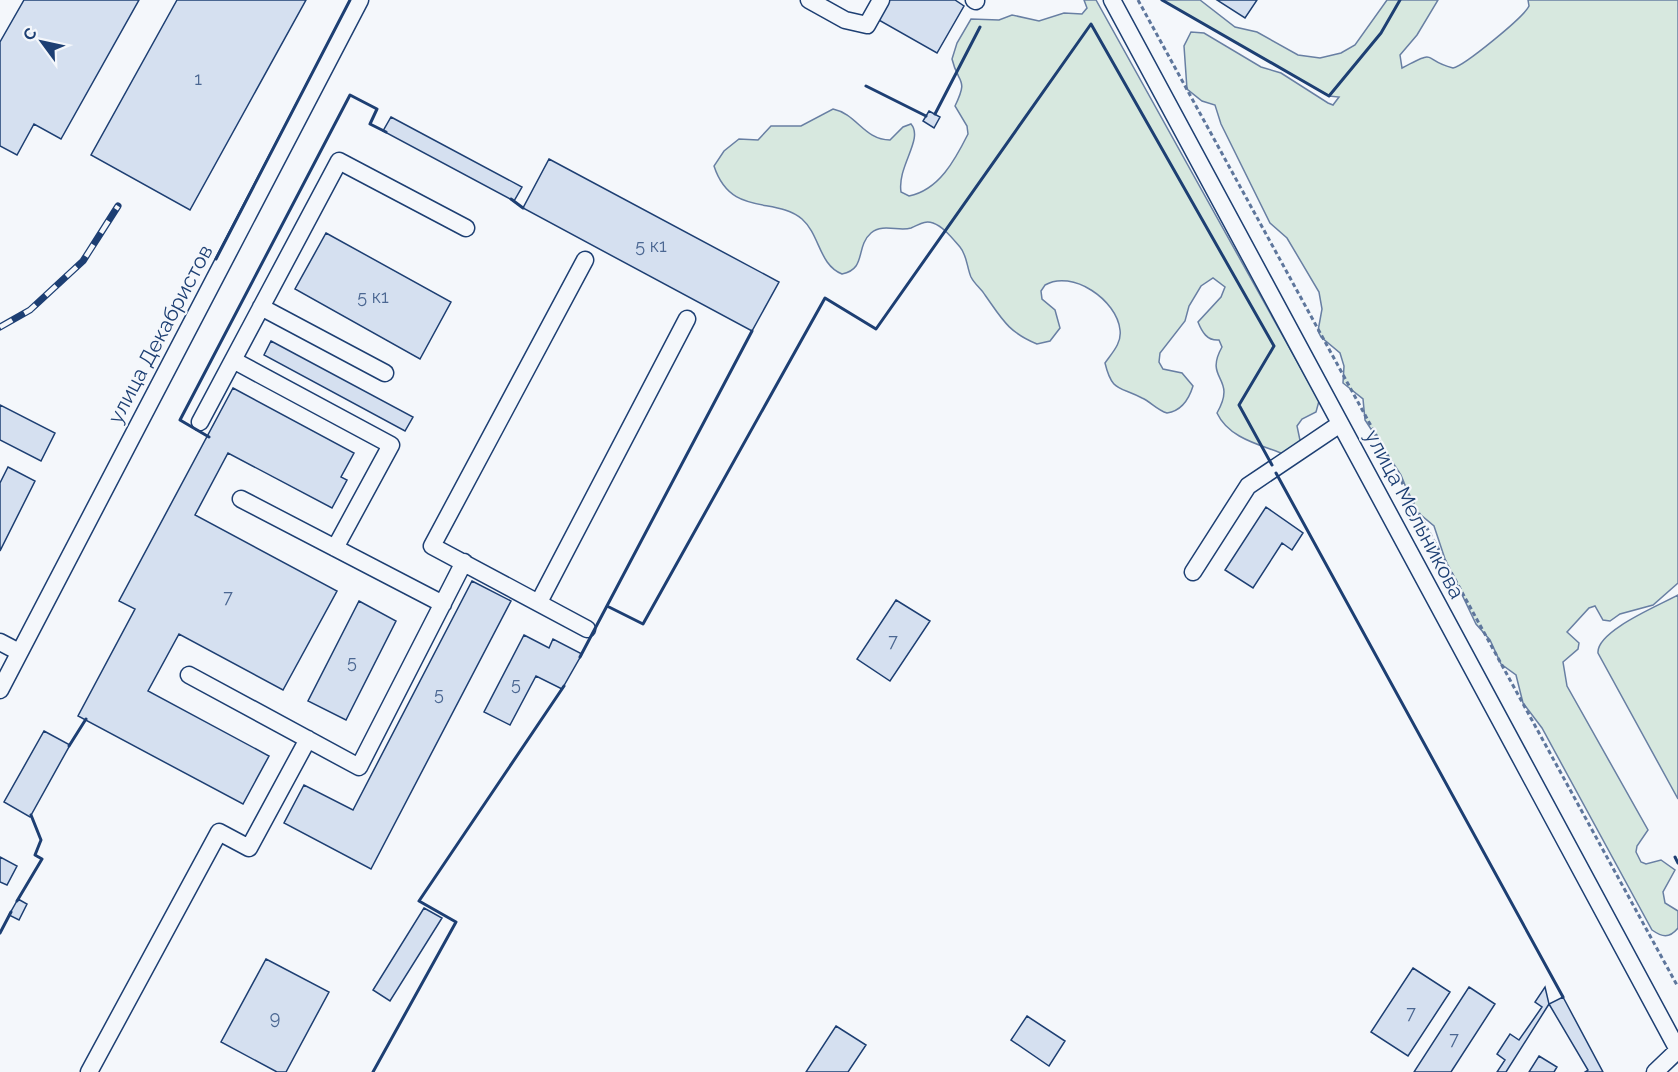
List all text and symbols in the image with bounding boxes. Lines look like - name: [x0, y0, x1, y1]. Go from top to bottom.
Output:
- north arrow: [12, 12, 72, 72]
- text: С: [19, 24, 41, 44]
- house number: 1: [194, 68, 202, 89]
- house number: 5 к1: [635, 235, 667, 256]
- street label: улица Декабристов: [102, 240, 218, 428]
- house number: 5 к1: [357, 286, 389, 307]
- street label: улица Мельникова: [1360, 425, 1470, 603]
- house number: 7: [223, 586, 233, 607]
- house number: 7: [888, 630, 898, 651]
- house number: 5: [347, 651, 357, 672]
- house number: 5: [511, 673, 521, 694]
- house number: 5: [434, 683, 444, 704]
- house number: 7: [1406, 1002, 1416, 1023]
- house number: 9: [270, 1007, 280, 1028]
- house number: 7: [1449, 1028, 1459, 1049]

